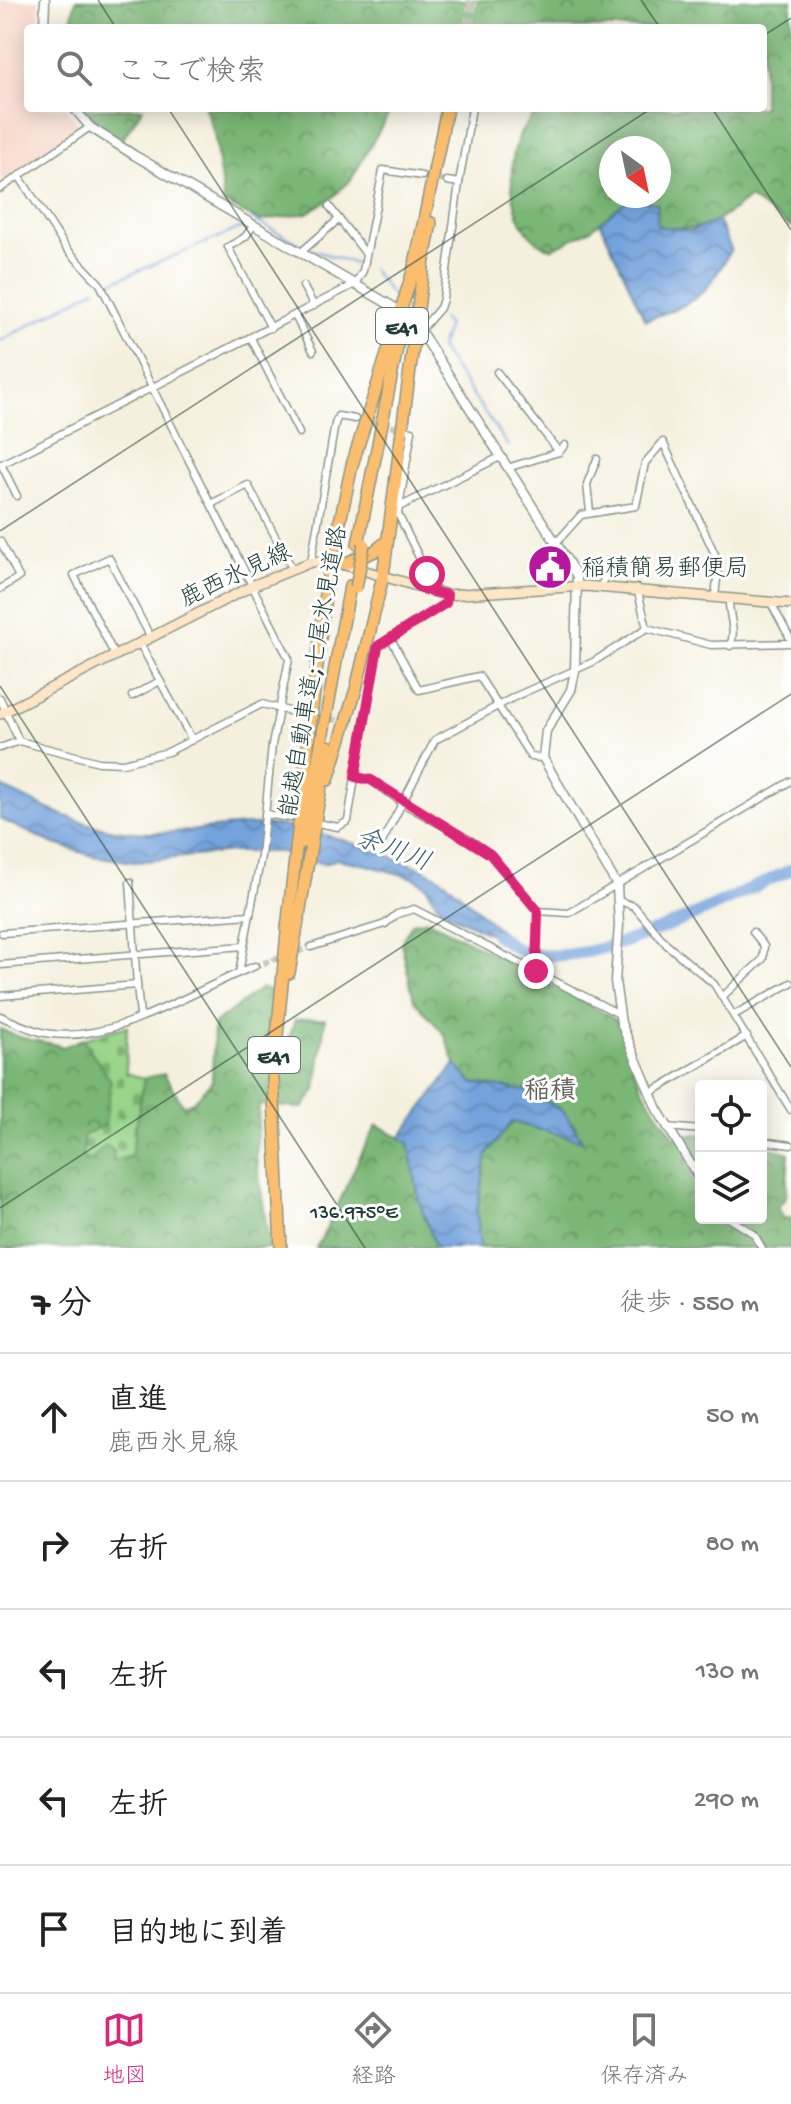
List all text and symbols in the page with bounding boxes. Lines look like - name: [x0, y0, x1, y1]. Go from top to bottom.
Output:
- search box: [24, 24, 767, 112]
- icon: search: [52, 46, 96, 90]
- text: ここで検索: [116, 57, 266, 92]
- north arrow: [599, 136, 671, 208]
- road number: E41: [376, 308, 428, 344]
- street label: 能越自動車道;七尾氷見道路: [275, 523, 355, 820]
- street label: 鹿西氷見線: [176, 538, 297, 616]
- public building icon: 稲積簡易郵便局: [526, 543, 574, 591]
- place label: 稲積簡易郵便局: [581, 555, 749, 585]
- route start: [409, 556, 445, 592]
- water label: 余川川: [350, 822, 435, 881]
- route end: [518, 953, 554, 989]
- road number: E41: [248, 1037, 300, 1073]
- district label: 稲積: [524, 1076, 576, 1109]
- map controls: [695, 1080, 767, 1224]
- button: locate: [695, 1080, 767, 1152]
- button: layers: [695, 1152, 767, 1224]
- text: 136.975°E: [309, 1203, 399, 1226]
- text: 7 分: [32, 1287, 92, 1327]
- text: 徒歩 · 550 m: [620, 1290, 759, 1321]
- text: 直進: [108, 1385, 168, 1420]
- icon: ahead: [32, 1395, 76, 1439]
- text: 50 m: [706, 1402, 759, 1433]
- text: 鹿西氷見線: [108, 1430, 238, 1461]
- icon: right: [32, 1523, 76, 1567]
- text: 80 m: [705, 1530, 759, 1561]
- text: 右折: [108, 1534, 168, 1569]
- icon: left: [32, 1651, 76, 1695]
- text: 130 m: [696, 1658, 759, 1689]
- text: 左折: [108, 1662, 168, 1697]
- icon: left: [32, 1779, 76, 1823]
- text: 290 m: [694, 1786, 759, 1817]
- text: 左折: [108, 1790, 168, 1825]
- icon: arrive: [32, 1907, 76, 1951]
- text: 目的地に到着: [108, 1918, 288, 1953]
- tab: 地図: [102, 2008, 147, 2091]
- tab: 経路: [351, 2008, 396, 2091]
- tab: 保存済み: [600, 2008, 689, 2091]

